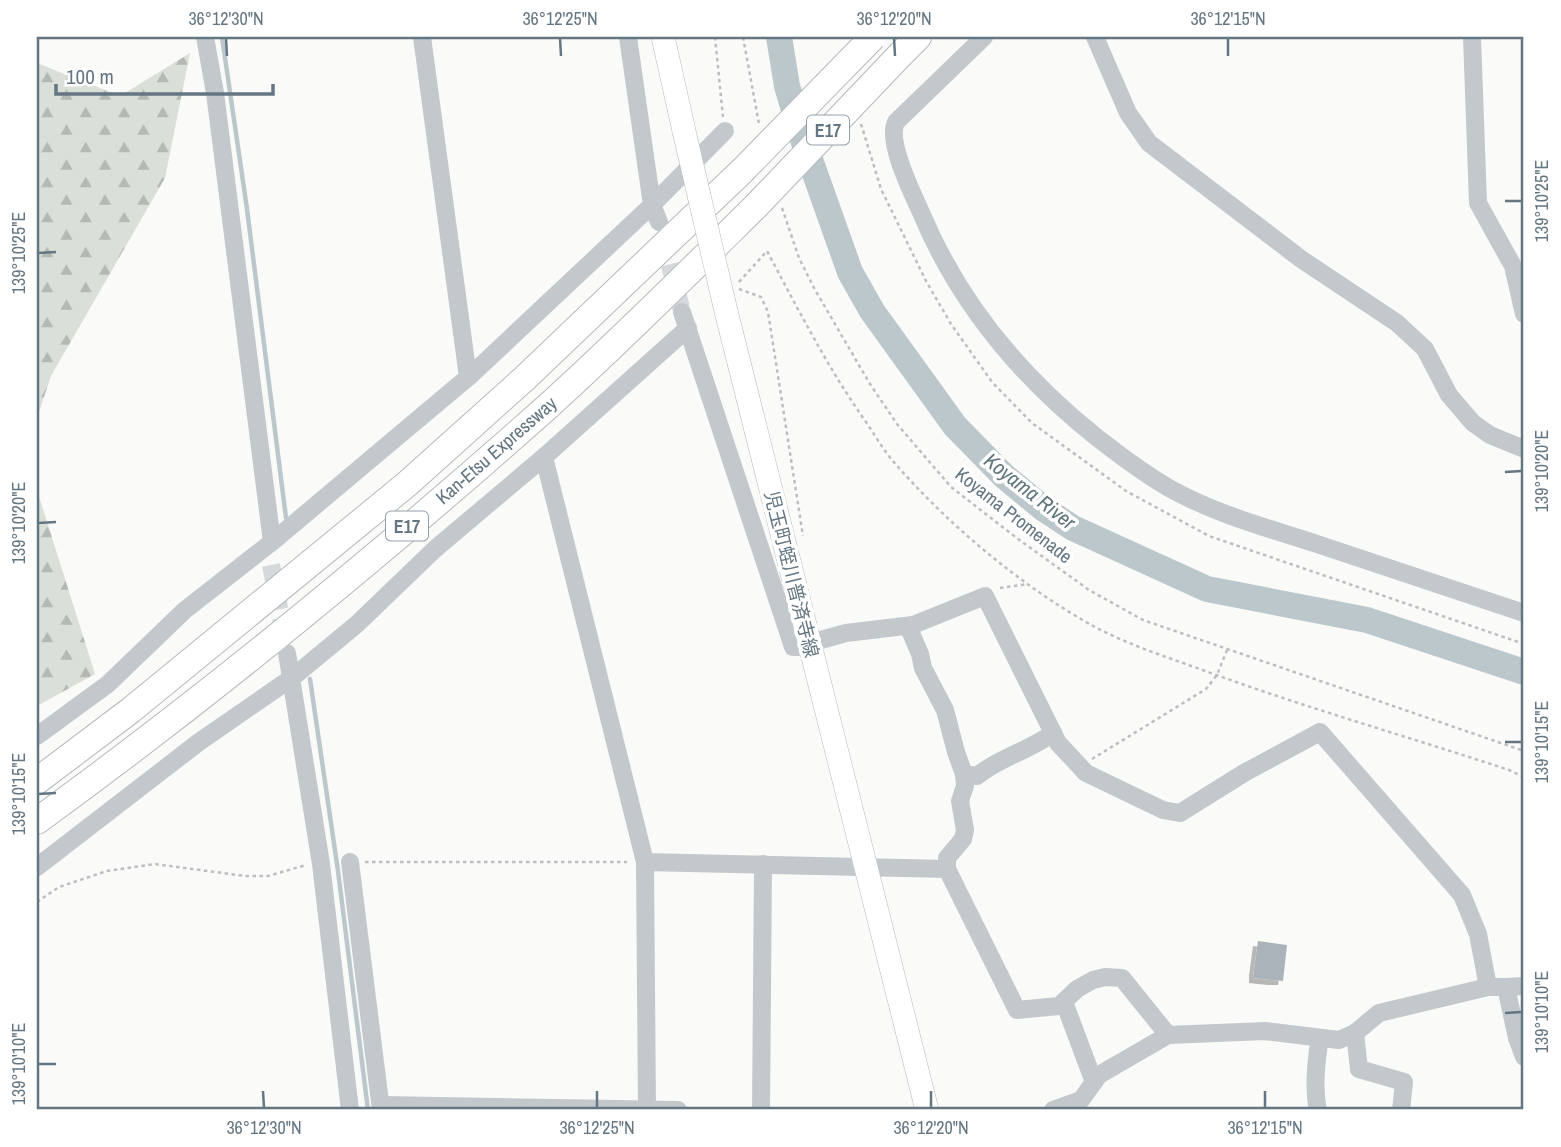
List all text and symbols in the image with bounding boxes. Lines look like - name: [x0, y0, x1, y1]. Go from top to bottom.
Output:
- text: 36°12'30"N: [188, 6, 264, 31]
- text: 36°12'25"N: [522, 6, 598, 31]
- text: 36°12'20"N: [856, 6, 932, 31]
- text: 36°12'15"N: [1190, 6, 1266, 31]
- scale bar: [56, 52, 273, 96]
- text: 100 m: [66, 62, 114, 91]
- road number: E17: [807, 116, 849, 145]
- text: 139°10'25"E: [1529, 160, 1554, 242]
- text: 139°10'25"E: [6, 212, 31, 294]
- street label: Kan-Etsu Expressway: [430, 390, 562, 510]
- text: 139°10'20"E: [1529, 430, 1554, 512]
- water label: Koyama River: [978, 446, 1083, 537]
- street label: Koyama Promenade: [950, 461, 1078, 569]
- text: 139°10'20"E: [6, 482, 31, 564]
- street label: 児玉町蛭川普済寺線: [759, 488, 825, 660]
- road number: E17: [386, 512, 428, 540]
- text: 139°10'15"E: [1529, 701, 1554, 783]
- text: 139°10'15"E: [6, 753, 31, 835]
- text: 139°10'10"E: [1529, 971, 1554, 1053]
- text: 139°10'10"E: [6, 1023, 31, 1105]
- text: 36°12'30"N: [226, 1115, 302, 1140]
- text: 36°12'25"N: [559, 1115, 635, 1140]
- text: 36°12'20"N: [893, 1115, 969, 1140]
- text: 36°12'15"N: [1227, 1115, 1303, 1140]

